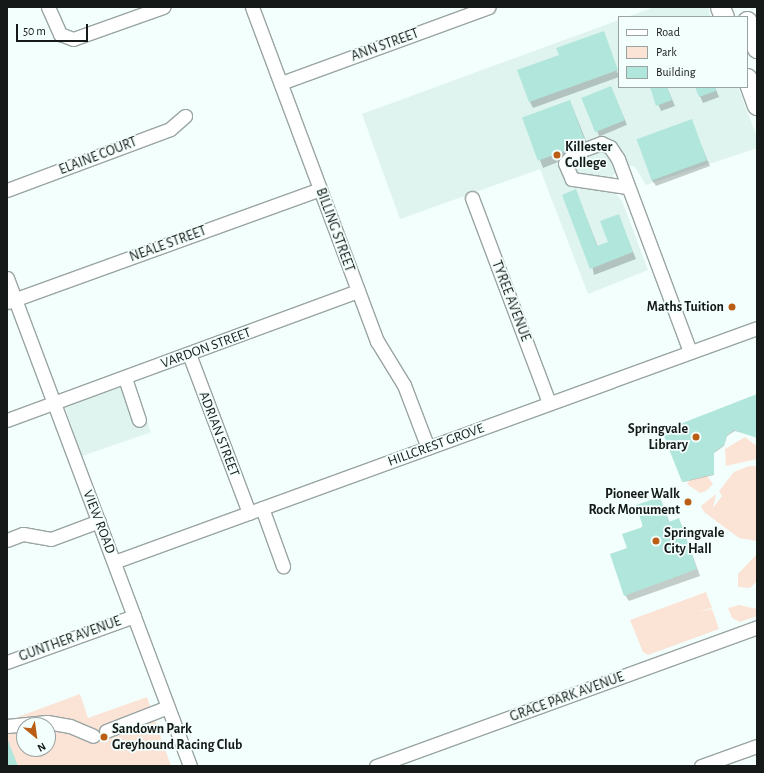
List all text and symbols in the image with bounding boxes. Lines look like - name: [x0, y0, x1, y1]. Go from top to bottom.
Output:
- scale bar: [18, 16, 90, 42]
- legend: [618, 16, 748, 88]
- text: 50 m: [23, 25, 46, 37]
- street label: ANN STREET: [349, 25, 421, 65]
- text: Road: [656, 26, 680, 38]
- text: Park: [656, 46, 677, 58]
- text: Building: [656, 66, 696, 78]
- street label: ELAINE COURT: [57, 133, 139, 179]
- place label: Killester College: [565, 139, 612, 172]
- marker: Killester College: [552, 150, 562, 160]
- street label: BILLING STREET: [312, 186, 358, 274]
- street label: NEALE STREET: [127, 222, 209, 266]
- street label: TYREE AVENUE: [488, 258, 534, 344]
- place label: Maths Tuition: [647, 299, 724, 315]
- marker: Maths Tuition: [727, 302, 737, 312]
- street label: VARDON STREET: [159, 324, 253, 372]
- street label: ADRIAN STREET: [195, 389, 243, 479]
- street label: HILLCREST GROVE: [386, 420, 486, 470]
- place label: Springvale Library: [628, 421, 688, 454]
- marker: Springvale Library: [691, 432, 701, 442]
- place label: Pioneer Walk Rock Monument: [588, 486, 680, 518]
- street label: VIEW ROAD: [79, 488, 119, 556]
- marker: Pioneer Walk Rock Monument: [683, 497, 693, 507]
- place label: Springvale City Hall: [664, 525, 724, 558]
- marker: Springvale City Hall: [651, 536, 661, 546]
- street label: GUNTHER AVENUE: [17, 613, 123, 665]
- street label: GRACE PARK AVENUE: [508, 669, 626, 725]
- north arrow: [16, 717, 56, 757]
- place label: Sandown Park Greyhound Racing Club: [112, 721, 242, 754]
- marker: Sandown Park Greyhound Racing Club: [99, 732, 109, 742]
- text: N: [36, 740, 48, 754]

